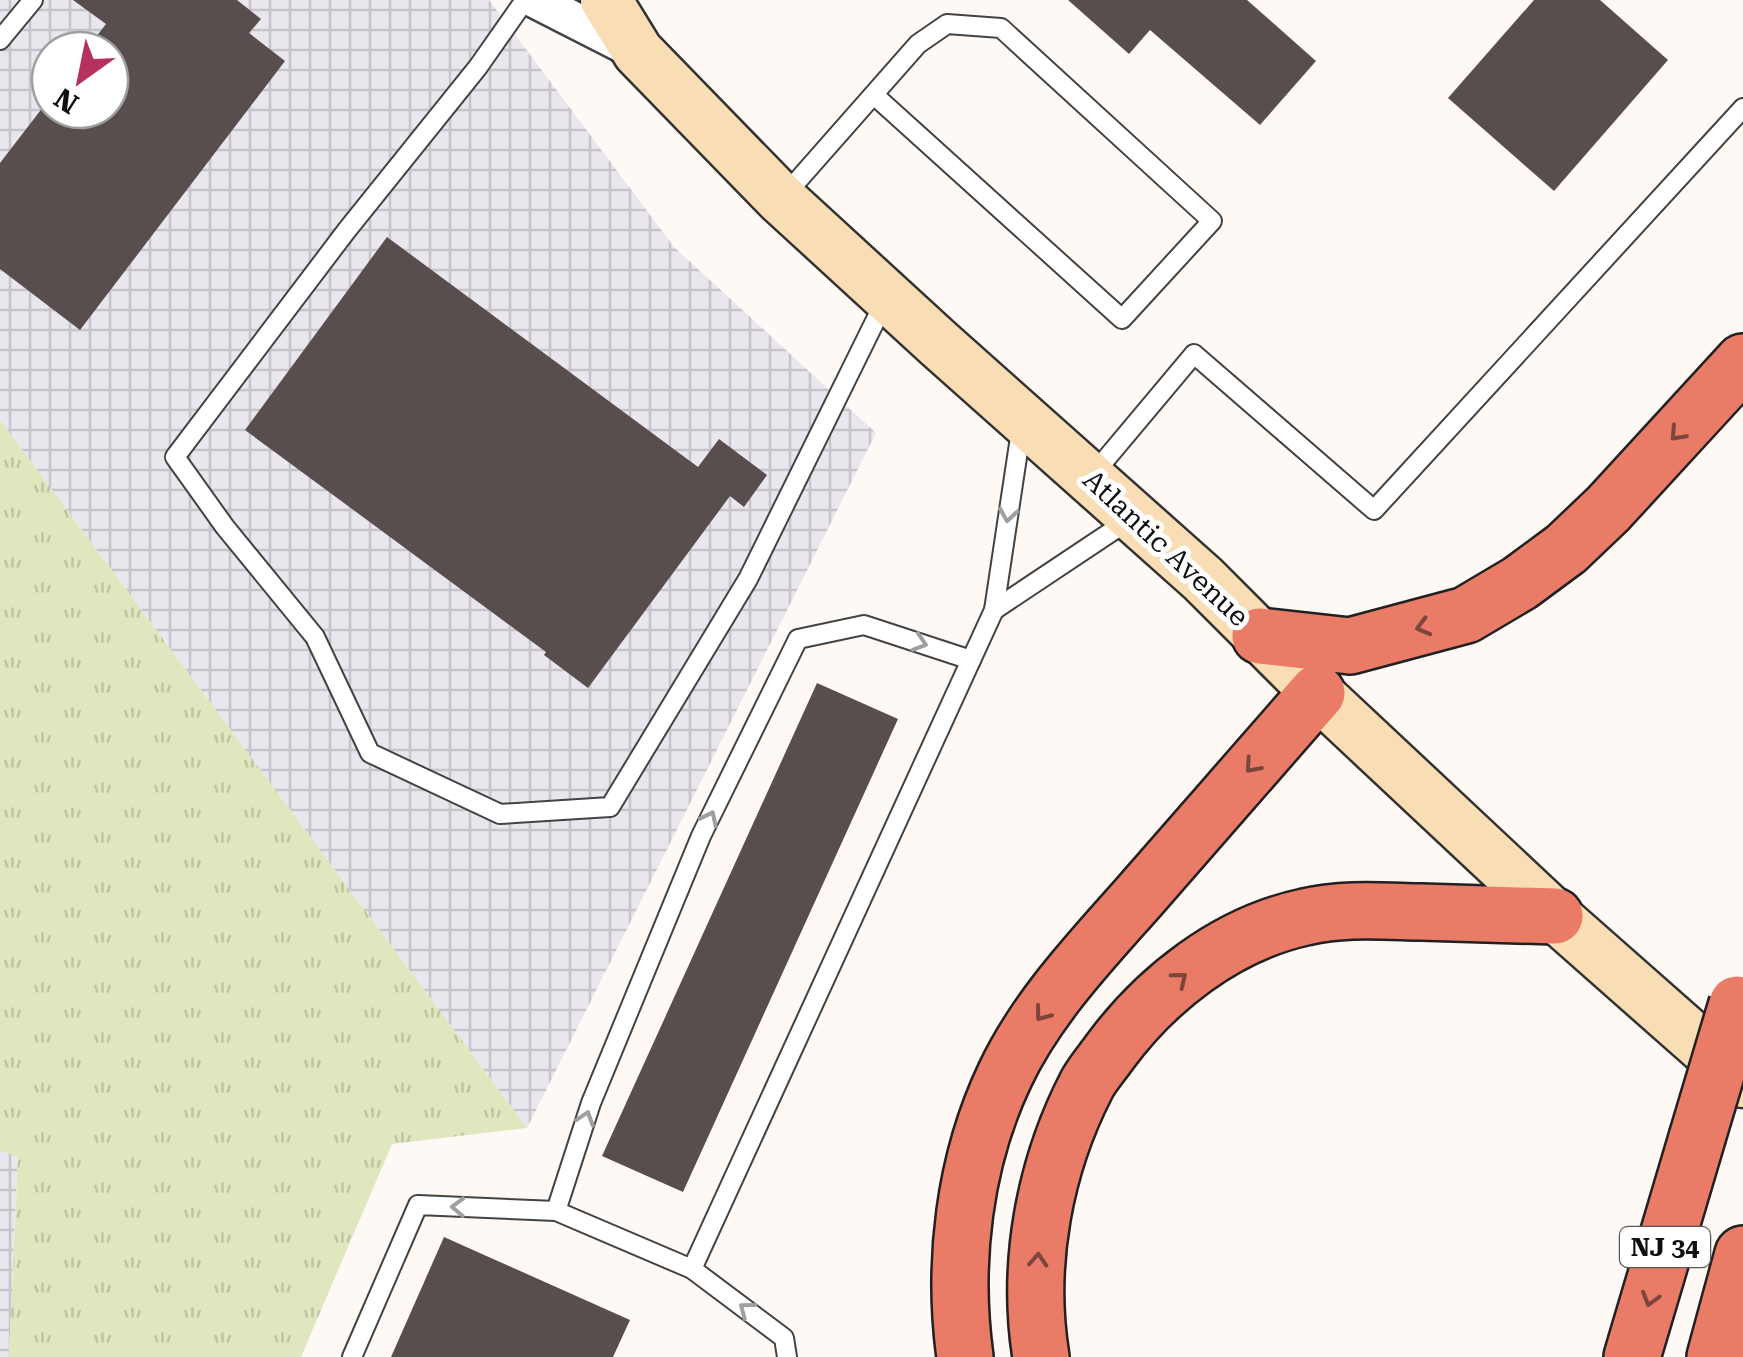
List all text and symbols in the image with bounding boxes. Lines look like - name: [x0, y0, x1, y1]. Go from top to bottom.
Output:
- north arrow: [30, 30, 130, 130]
- text: N: [49, 81, 85, 120]
- one-way arrow: [1671, 422, 1689, 441]
- street label: Atlantic Avenue: [1076, 463, 1256, 633]
- one-way arrow: [999, 507, 1020, 523]
- one-way arrow: [1415, 615, 1432, 636]
- one-way arrow: [910, 631, 927, 652]
- one-way arrow: [1246, 755, 1264, 773]
- one-way arrow: [698, 810, 718, 828]
- one-way arrow: [1168, 973, 1186, 991]
- one-way arrow: [1037, 1003, 1054, 1021]
- one-way arrow: [574, 1111, 594, 1128]
- one-way arrow: [450, 1197, 466, 1218]
- road number: NJ 34: [1620, 1227, 1710, 1267]
- one-way arrow: [1026, 1251, 1048, 1267]
- one-way arrow: [1640, 1289, 1661, 1307]
- one-way arrow: [739, 1304, 757, 1321]

